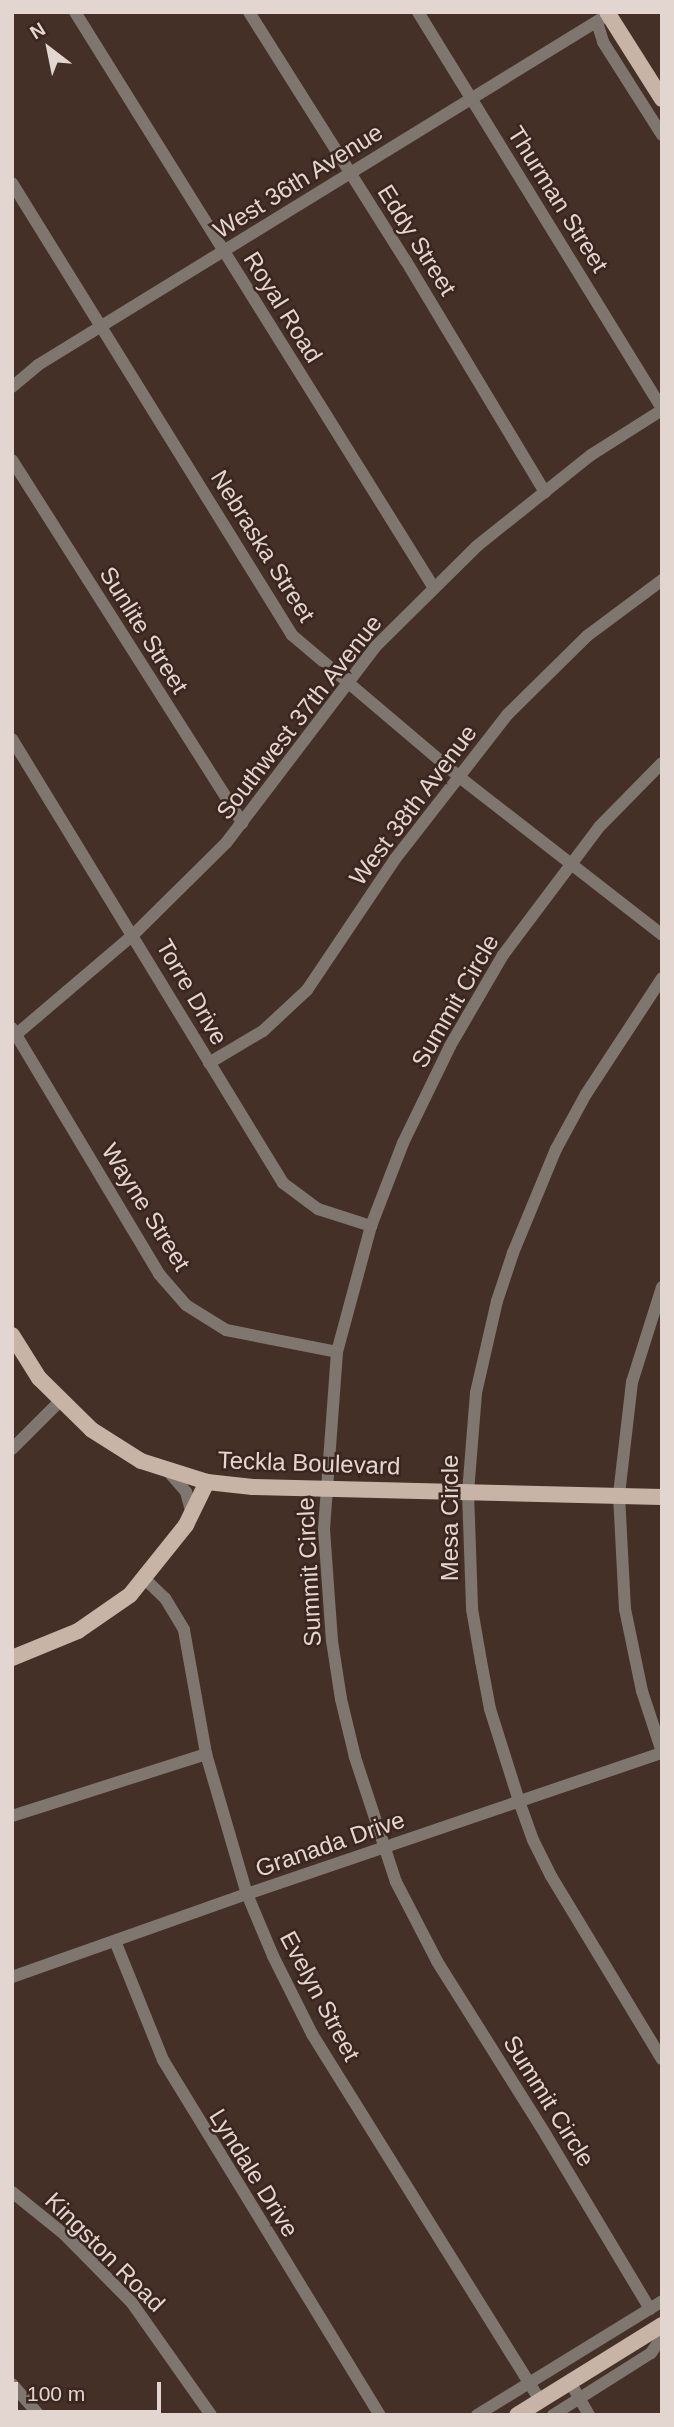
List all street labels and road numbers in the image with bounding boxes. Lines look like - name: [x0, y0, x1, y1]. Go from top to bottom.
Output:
- street label: West 36th Avenue: [208, 117, 388, 245]
- street label: Thurman Street: [502, 121, 614, 277]
- street label: Eddy Street: [372, 179, 462, 301]
- street label: Royal Road: [238, 246, 328, 368]
- street label: Nebraska Street: [205, 465, 321, 627]
- street label: Sunlite Street: [94, 561, 194, 699]
- street label: Southwest 37th Avenue: [210, 608, 388, 826]
- street label: West 38th Avenue: [343, 718, 483, 892]
- street label: Summit Circle: [405, 929, 505, 1073]
- street label: Torre Drive: [150, 934, 234, 1050]
- street label: Wayne Street: [96, 1138, 196, 1276]
- street label: Teckla Boulevard: [217, 1445, 401, 1481]
- street label: Mesa Circle: [436, 1455, 464, 1581]
- street label: Summit Circle: [291, 1497, 327, 1647]
- street label: Granada Drive: [252, 1805, 408, 1883]
- street label: Evelyn Street: [274, 1926, 366, 2066]
- street label: Summit Circle: [497, 2030, 601, 2172]
- street label: Lyndale Drive: [203, 2104, 305, 2242]
- street label: Kingston Road: [39, 2186, 171, 2318]

